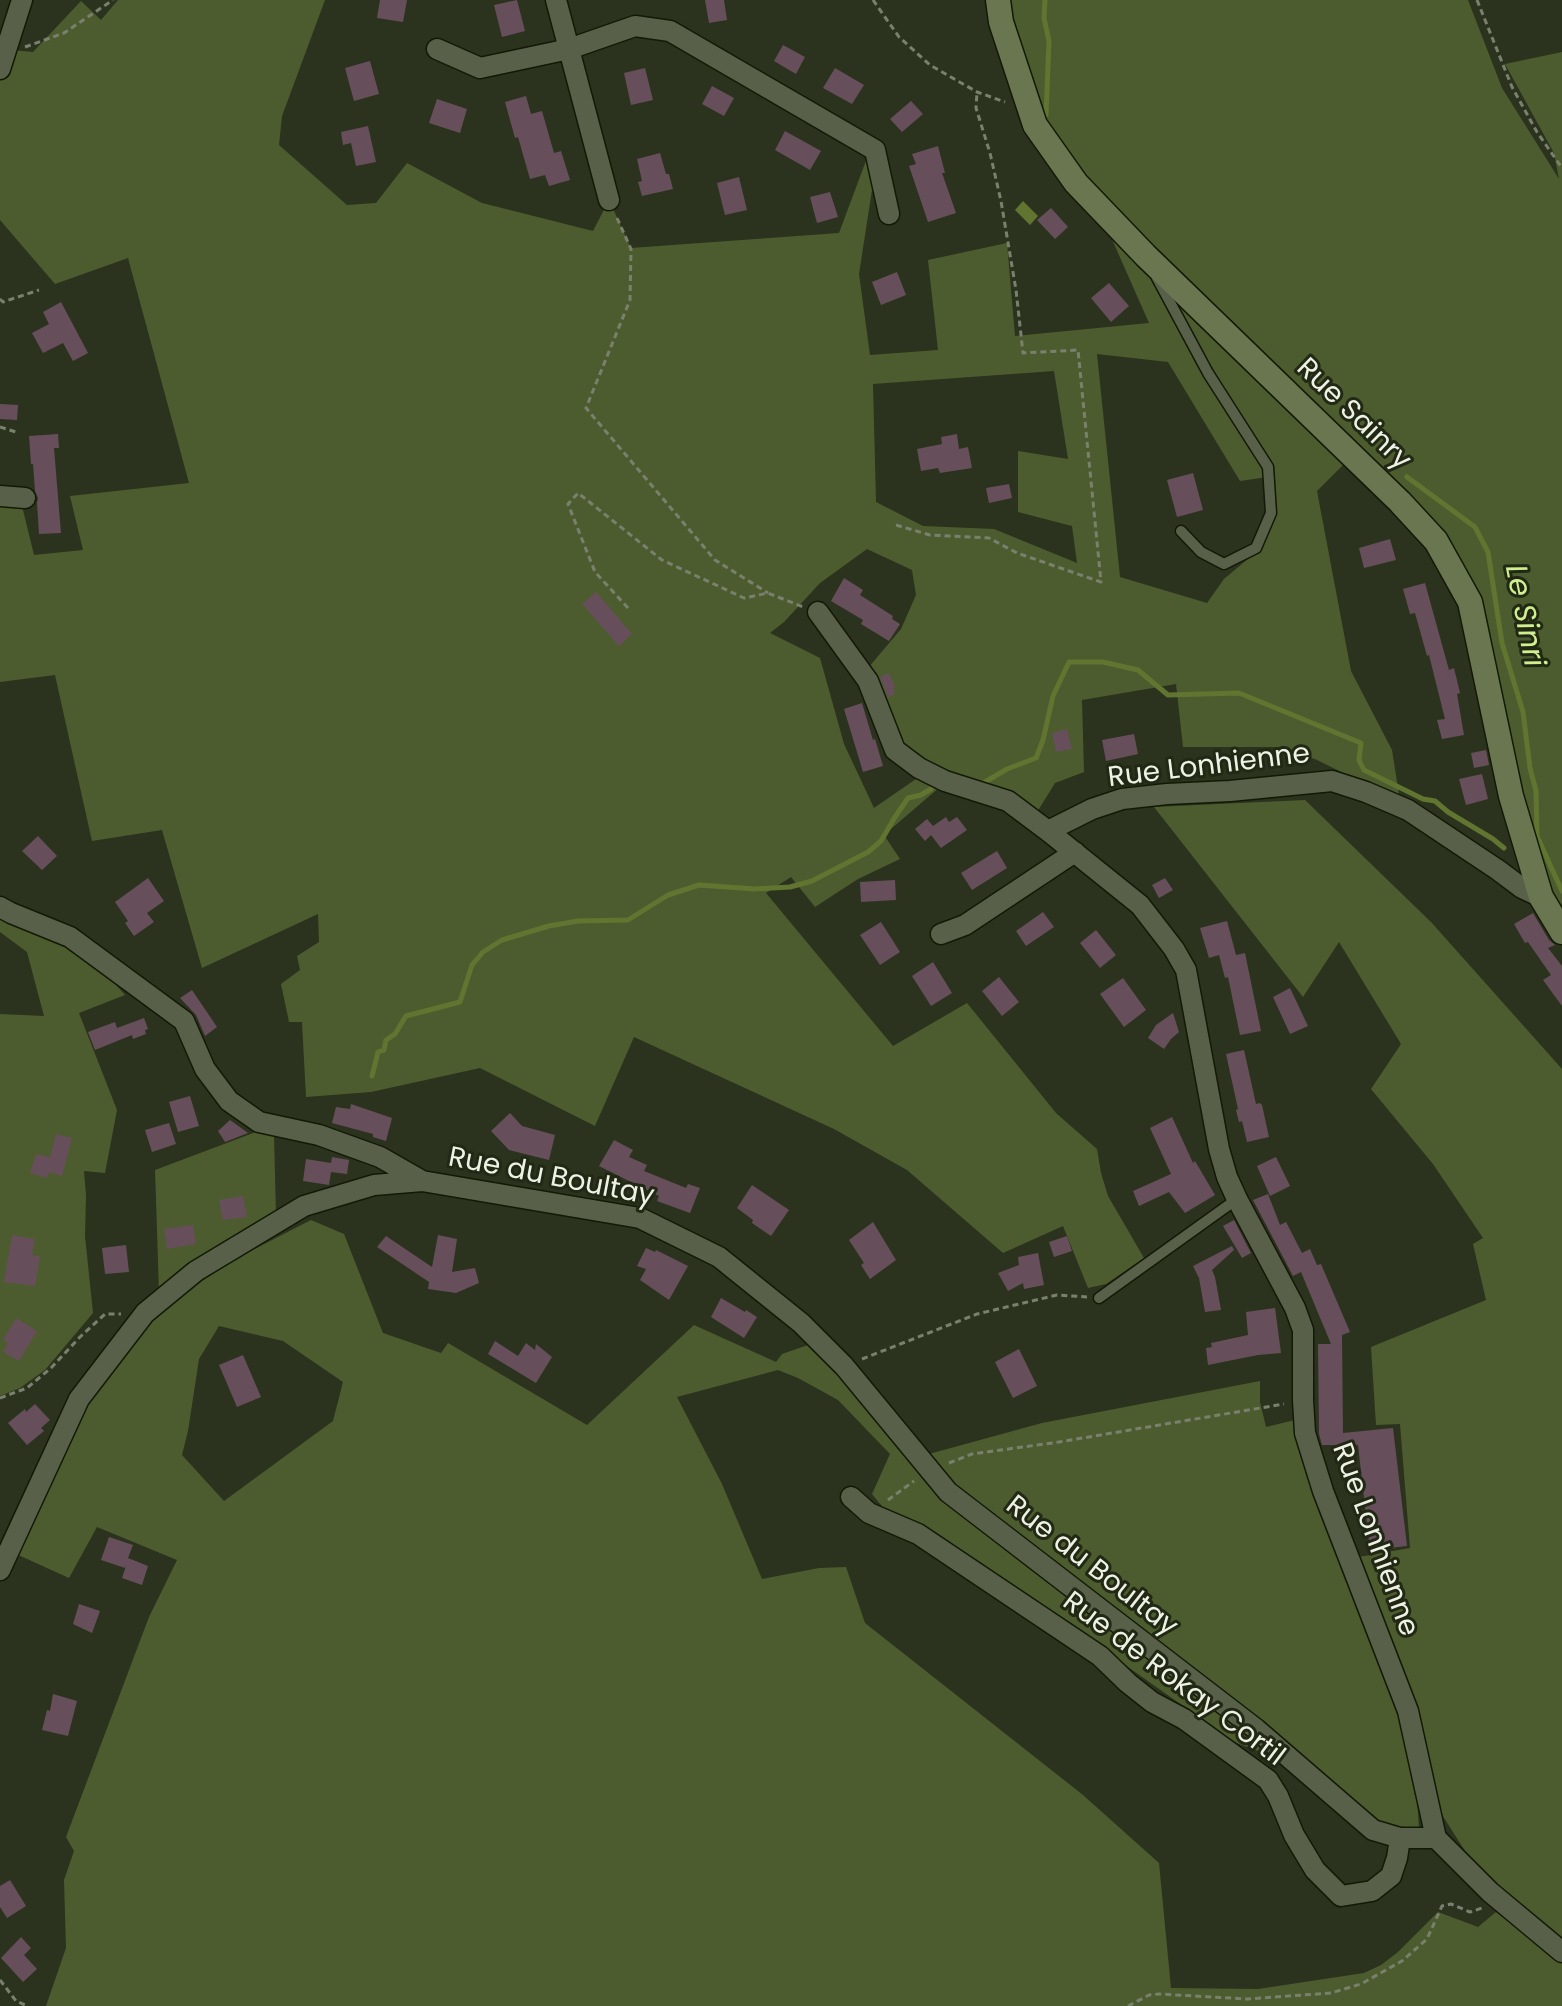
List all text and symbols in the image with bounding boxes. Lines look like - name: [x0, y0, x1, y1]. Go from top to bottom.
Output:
- street label: Rue Sainry: [1289, 352, 1417, 478]
- water label: Le Sinri: [1495, 562, 1551, 670]
- street label: Rue Lonhienne: [1106, 738, 1312, 796]
- street label: Rue du Boultay: [445, 1142, 657, 1214]
- street label: Rue Lonhienne: [1323, 1439, 1425, 1641]
- street label: Rue du Boultay: [998, 1489, 1184, 1645]
- street label: Rue de Rokay Cortil: [1055, 1586, 1291, 1774]

